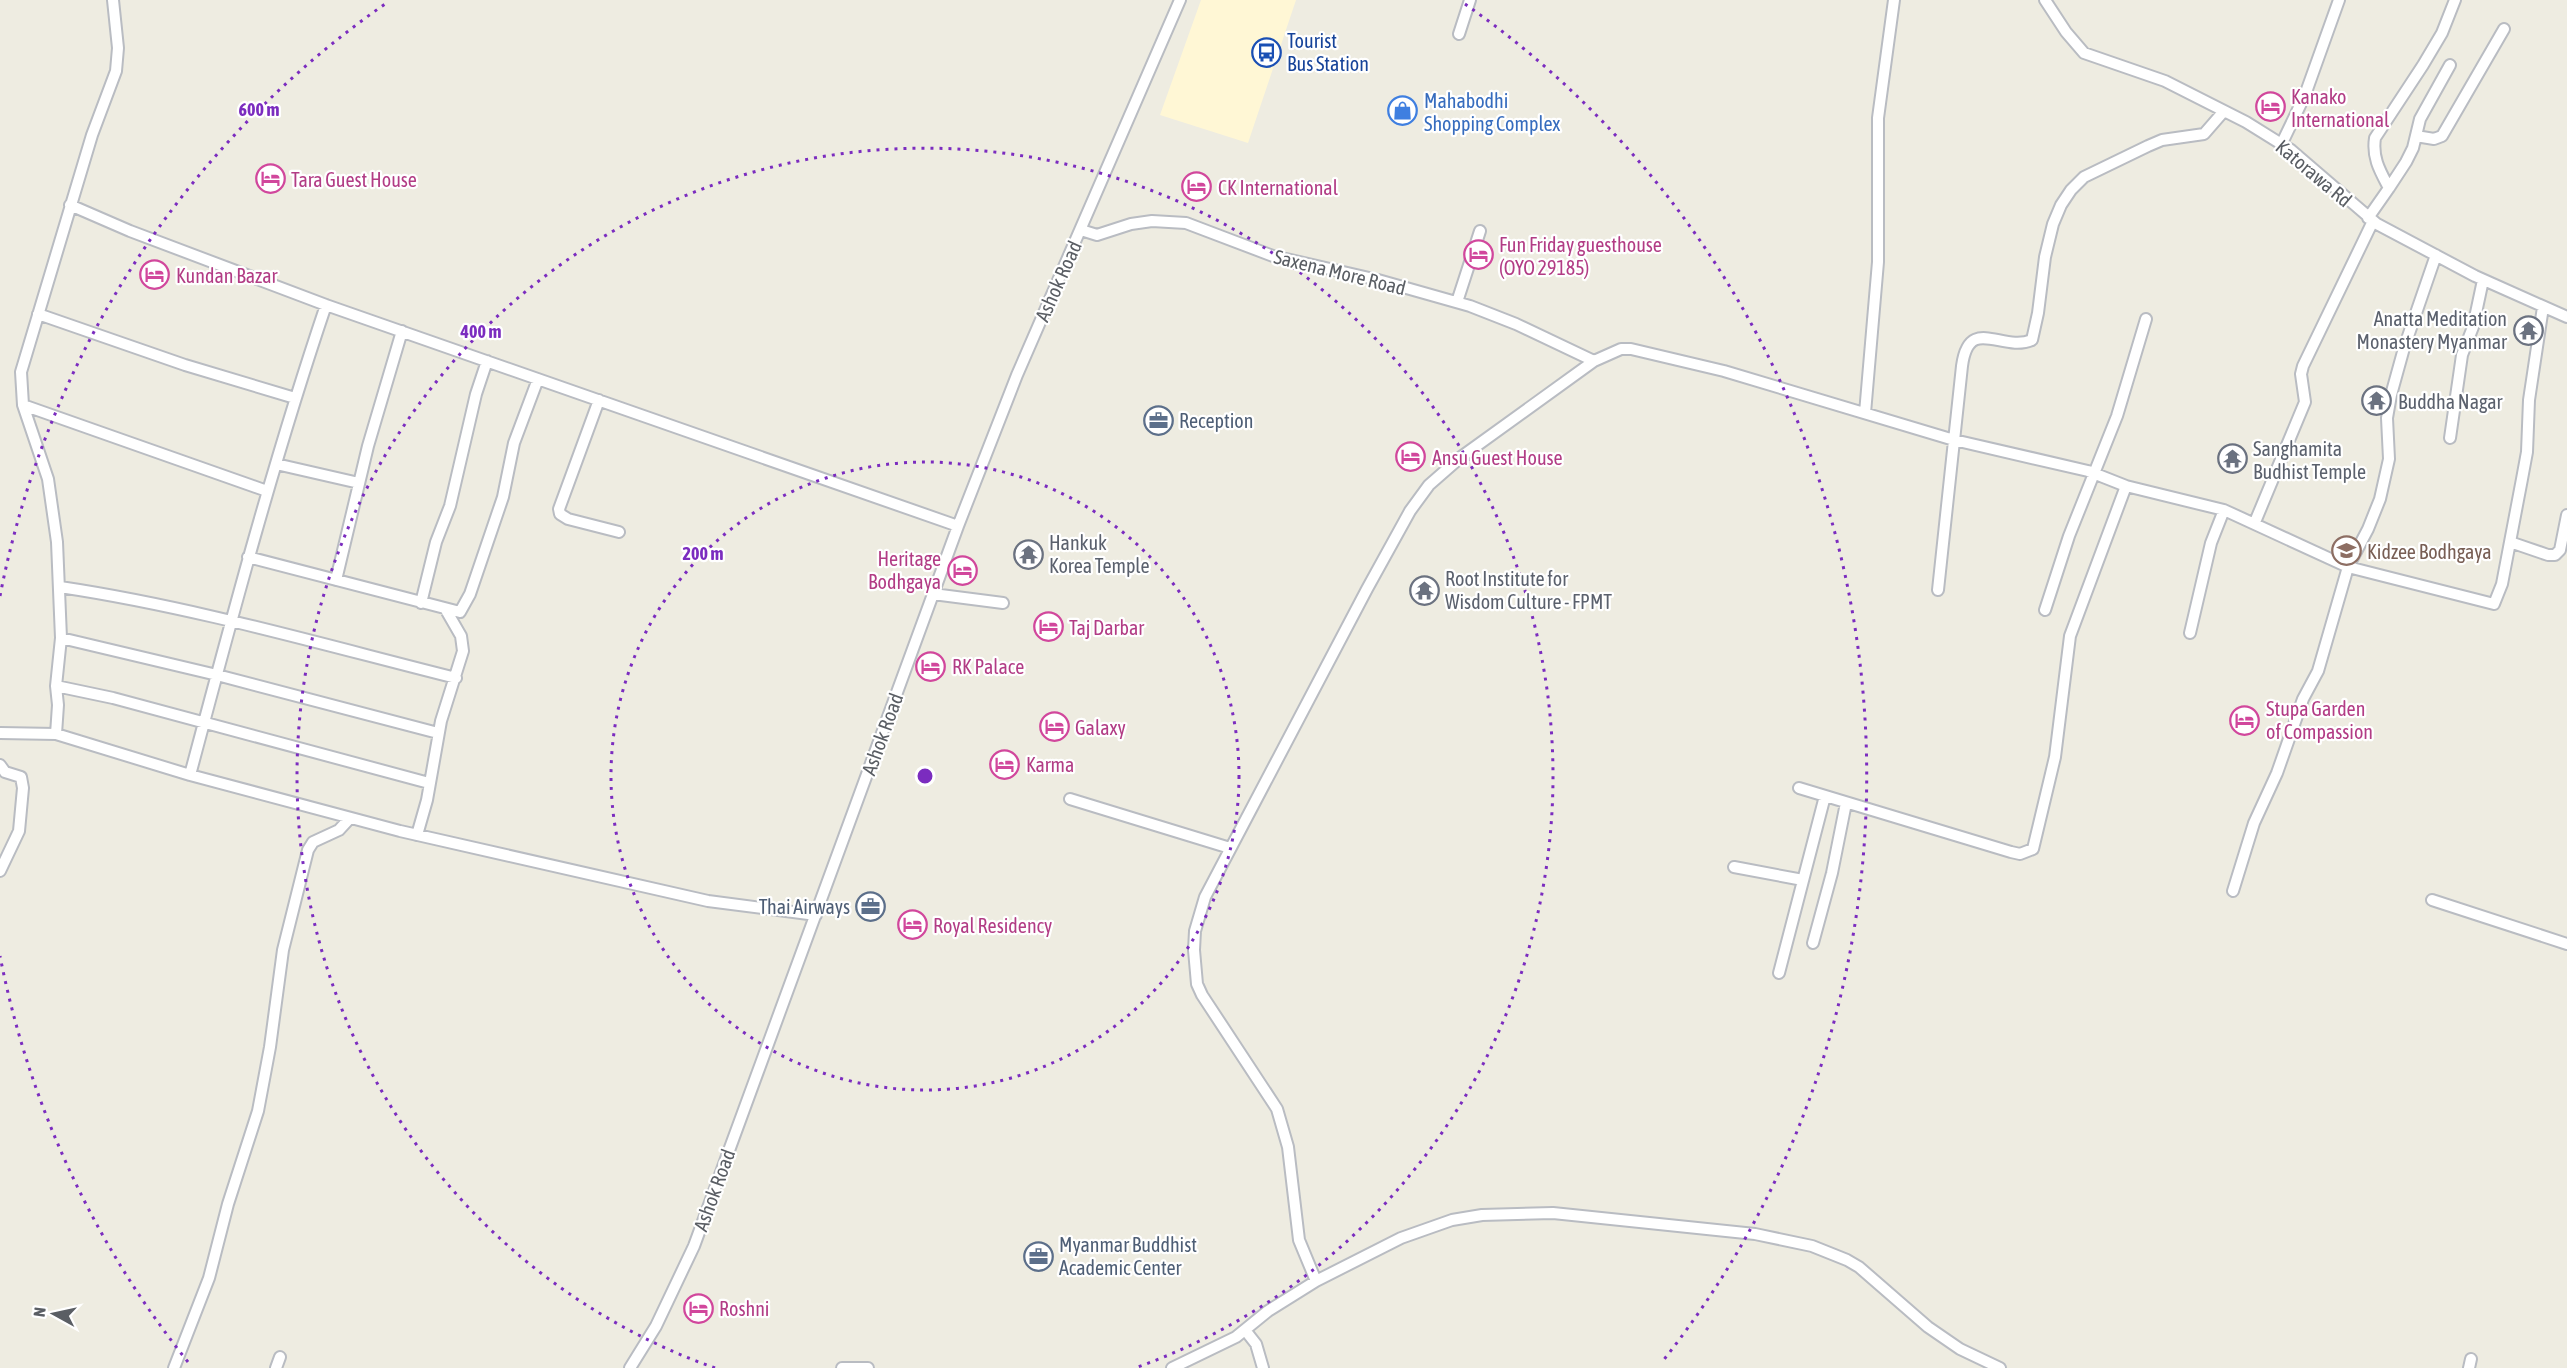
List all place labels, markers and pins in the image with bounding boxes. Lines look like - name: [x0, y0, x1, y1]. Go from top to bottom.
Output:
- place label: Tourist Bus Station: [1287, 29, 1369, 75]
- bus stop icon: Tourist Bus Station: [1250, 36, 1282, 68]
- place label: Kanako International: [2291, 85, 2390, 131]
- place label: Mahabodhi Shopping Complex: [1424, 89, 1560, 135]
- hotel icon: Kanako International: [2254, 91, 2286, 123]
- shop icon: Mahabodhi Shopping Complex: [1387, 95, 1419, 127]
- hotel icon: Tara Guest House: [254, 163, 286, 195]
- place label: Tara Guest House: [291, 168, 417, 191]
- hotel icon: CK International: [1181, 171, 1213, 203]
- place label: CK International: [1218, 176, 1339, 199]
- place label: Fun Friday guesthouse (OYO 29185): [1499, 233, 1662, 279]
- hotel icon: Fun Friday guesthouse (OYO 29185): [1462, 239, 1494, 271]
- hotel icon: Kundan Bazar: [139, 259, 171, 291]
- place label: Kundan Bazar: [176, 264, 278, 287]
- place label: Anatta Meditation Monastery Myanmar: [2357, 307, 2508, 353]
- temple icon: Anatta Meditation Monastery Myanmar: [2512, 314, 2544, 346]
- temple icon: Buddha Nagar: [2361, 385, 2393, 417]
- place label: Buddha Nagar: [2398, 390, 2503, 413]
- office icon: Reception: [1142, 404, 1174, 436]
- place label: Reception: [1179, 409, 1253, 432]
- place label: Sanghamita Budhist Temple: [2253, 437, 2366, 483]
- hotel icon: Ansu Guest House: [1395, 441, 1427, 473]
- temple icon: Sanghamita Budhist Temple: [2216, 443, 2248, 475]
- place label: Ansu Guest House: [1432, 446, 1563, 469]
- place label: Hankuk Korea Temple: [1049, 531, 1150, 577]
- school or university icon: Kidzee Bodhgaya: [2330, 535, 2362, 567]
- temple icon: Hankuk Korea Temple: [1012, 538, 1044, 570]
- place label: Kidzee Bodhgaya: [2367, 540, 2492, 563]
- place label: Heritage Bodhgaya: [868, 547, 941, 593]
- hotel icon: Heritage Bodhgaya: [946, 554, 978, 586]
- place label: Root Institute for Wisdom Culture - FPMT: [1445, 567, 1612, 613]
- temple icon: Root Institute for Wisdom Culture - FPMT: [1408, 574, 1440, 606]
- hotel icon: Taj Darbar: [1032, 611, 1064, 643]
- place label: Taj Darbar: [1069, 616, 1145, 639]
- hotel icon: RK Palace: [915, 650, 947, 682]
- place label: RK Palace: [952, 655, 1024, 678]
- place label: Stupa Garden of Compassion: [2266, 697, 2373, 743]
- hotel icon: Stupa Garden of Compassion: [2229, 704, 2261, 736]
- hotel icon: Galaxy: [1038, 711, 1070, 743]
- place label: Galaxy: [1075, 716, 1126, 739]
- hotel icon: Karma: [989, 748, 1021, 780]
- place label: Karma: [1026, 753, 1074, 776]
- centre of rings: [915, 766, 935, 786]
- office icon: Thai Airways: [855, 890, 887, 922]
- place label: Thai Airways: [759, 895, 850, 918]
- hotel icon: Royal Residency: [896, 909, 928, 941]
- place label: Royal Residency: [933, 914, 1052, 937]
- place label: Myanmar Buddhist Academic Center: [1059, 1233, 1197, 1279]
- office icon: Myanmar Buddhist Academic Center: [1022, 1240, 1054, 1272]
- hotel icon: Roshni: [682, 1292, 714, 1324]
- place label: Roshni: [719, 1297, 769, 1320]

